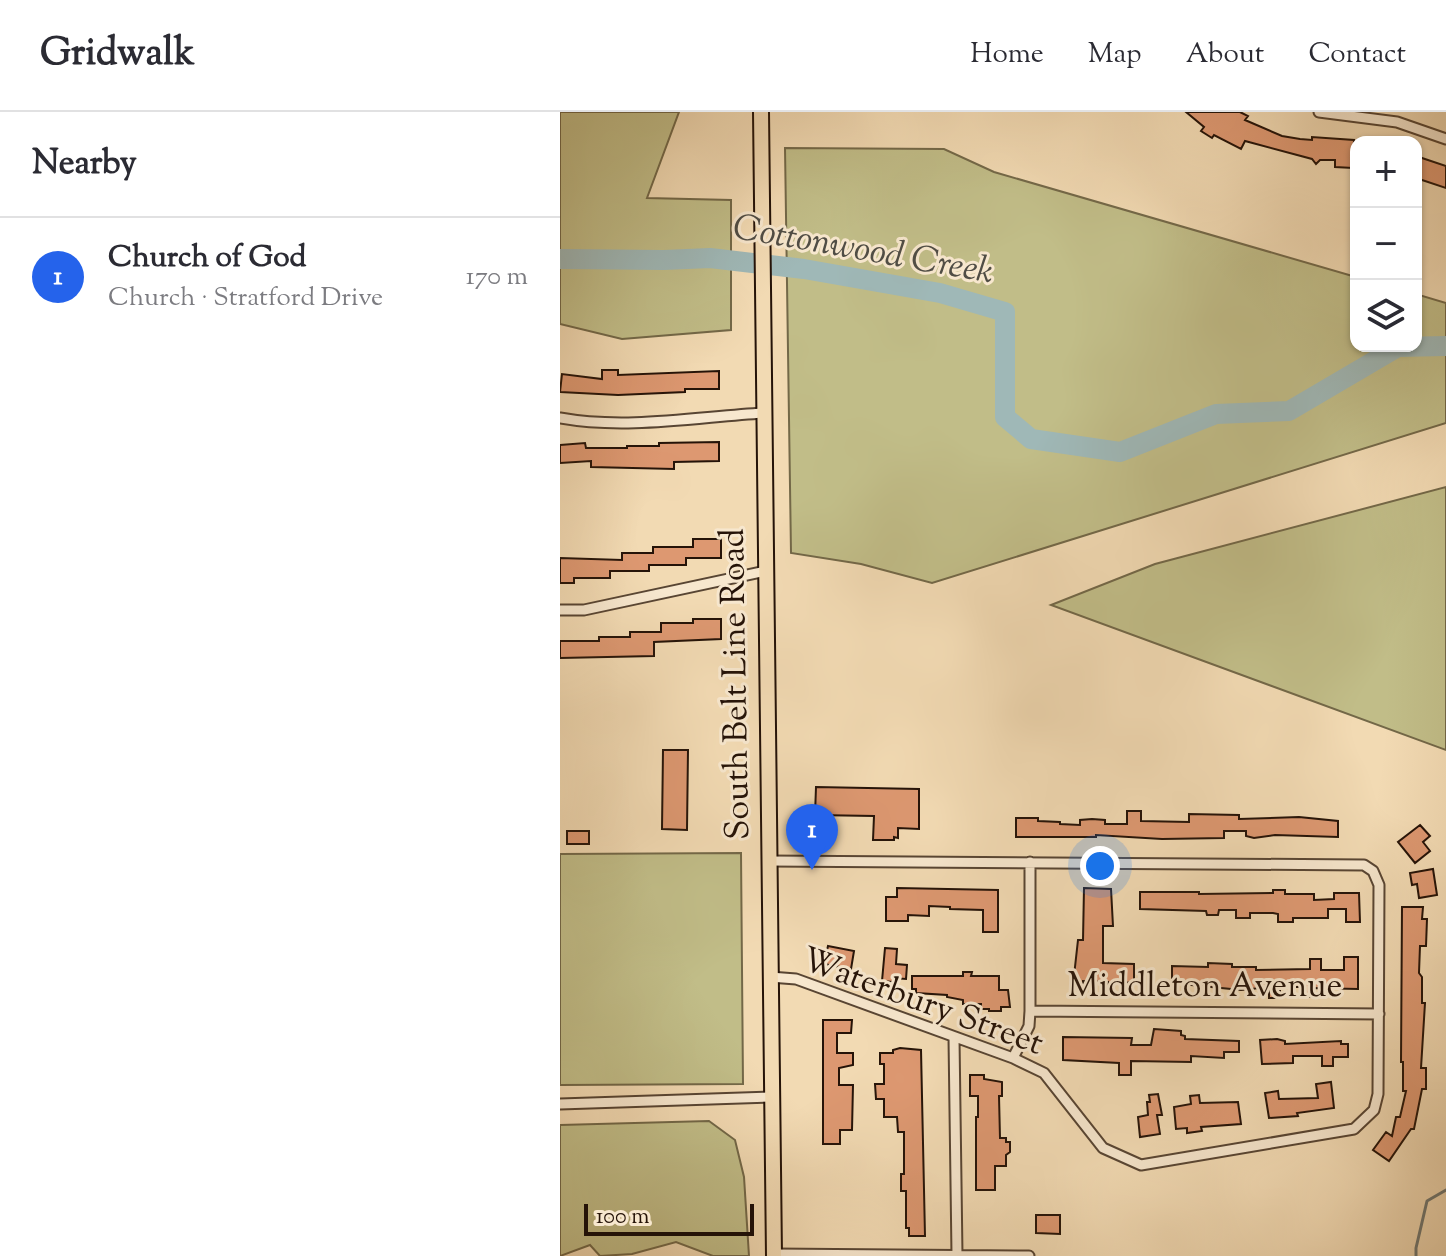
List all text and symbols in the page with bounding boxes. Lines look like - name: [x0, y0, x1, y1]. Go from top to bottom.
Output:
- text: Gridwalk: [40, 28, 195, 82]
- text: Home: [970, 35, 1044, 75]
- text: Map: [1088, 35, 1142, 75]
- text: About: [1186, 35, 1264, 75]
- text: Contact: [1308, 35, 1406, 75]
- map controls: [1350, 136, 1422, 352]
- button: +: [1350, 136, 1422, 208]
- text: Nearby: [32, 140, 137, 189]
- water label: Cottonwood Creek: [729, 202, 997, 300]
- button: −: [1350, 208, 1422, 280]
- text: Church of God: [108, 237, 307, 280]
- text: 1: [54, 259, 62, 296]
- text: 170 m: [466, 259, 528, 296]
- text: Church · Stratford Drive: [108, 280, 383, 317]
- button: layers: [1350, 280, 1422, 352]
- street label: South Belt Line Road: [710, 528, 764, 840]
- pin: 1: [786, 804, 838, 870]
- your location: [1080, 846, 1120, 886]
- street label: Waterbury Street: [794, 937, 1050, 1070]
- street label: Middleton Avenue: [1068, 963, 1342, 1012]
- scale bar: [584, 1200, 754, 1236]
- text: 100 m: [596, 1202, 649, 1234]

